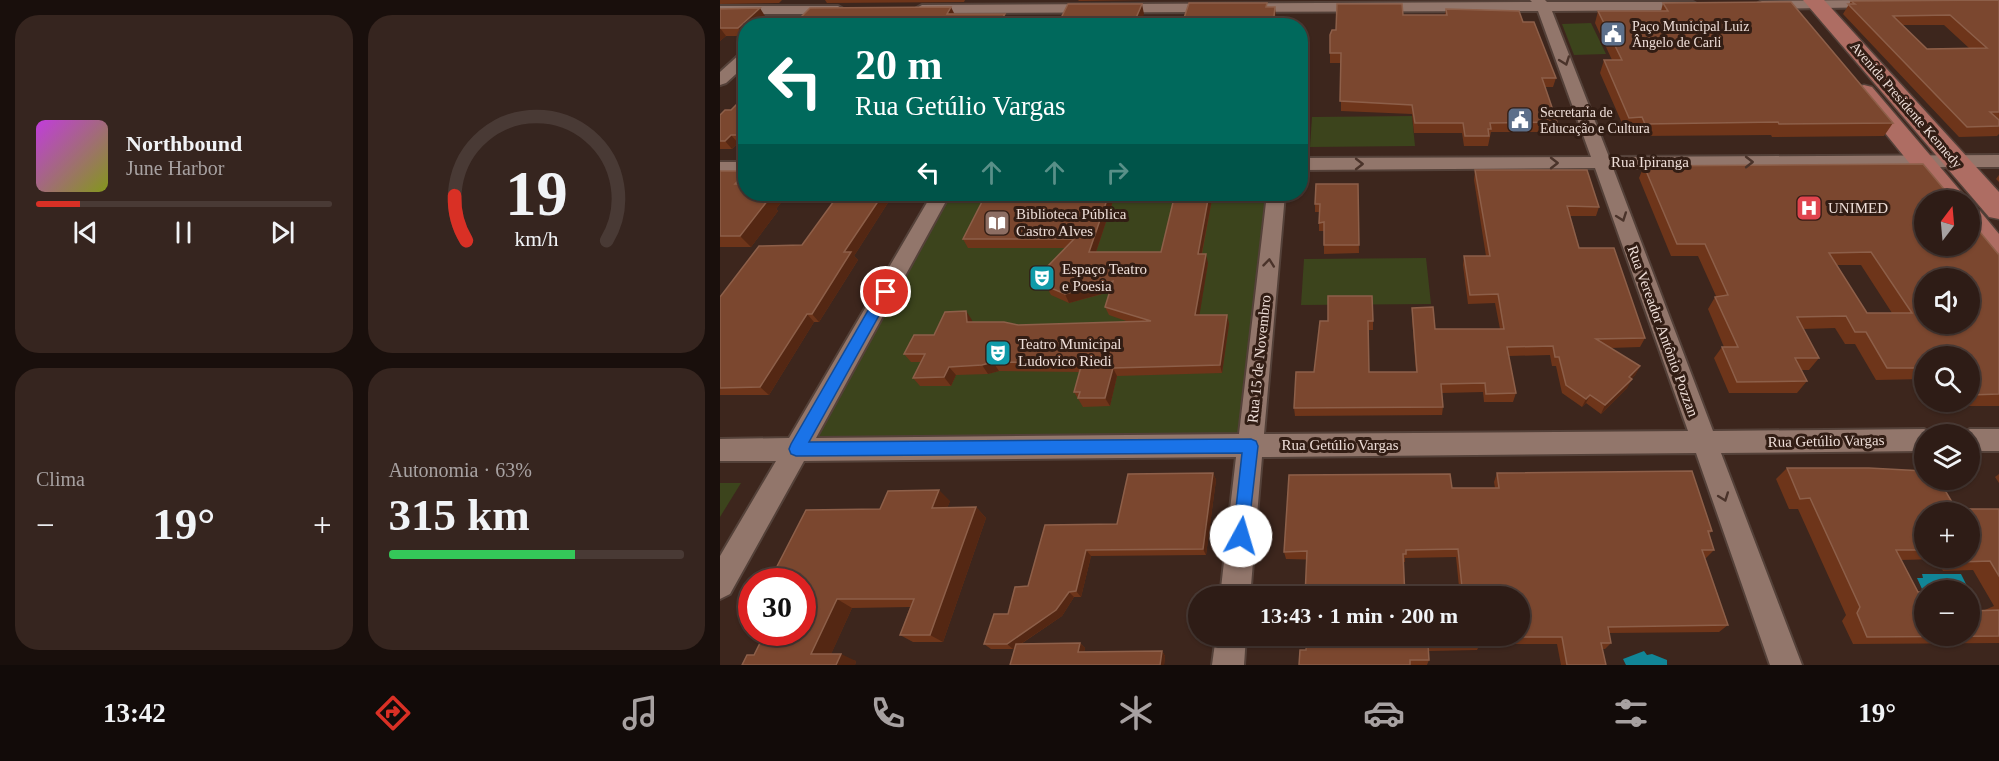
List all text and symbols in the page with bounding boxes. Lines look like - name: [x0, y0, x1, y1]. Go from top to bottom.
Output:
- public building icon: Paço Municipal Luiz Ângelo de Carli: [1598, 19, 1628, 49]
- place label: Paço Municipal Luiz Ângelo de Carli: [1632, 19, 1749, 50]
- street label: Avenida Presidente Kennedy: [1847, 39, 1965, 171]
- icon: left: [756, 42, 834, 120]
- text: 20 m: [855, 42, 943, 88]
- one-way arrow: [1557, 55, 1570, 66]
- text: Rua Getúlio Vargas: [855, 91, 1065, 121]
- public building icon: Secretaria de Educação e Cultura: [1505, 105, 1535, 135]
- place label: Secretaria de Educação e Cultura: [1540, 105, 1650, 136]
- text: Northbound: [126, 131, 242, 156]
- street label: Rua Ipiranga: [1611, 154, 1689, 170]
- icon: left: [912, 156, 945, 189]
- icon: ahead: [975, 156, 1008, 189]
- icon: ahead: [1038, 156, 1071, 189]
- icon: right: [1101, 156, 1134, 189]
- one-way arrow: [1744, 156, 1753, 168]
- text: June Harbor: [126, 157, 224, 179]
- one-way arrow: [1549, 157, 1558, 169]
- one-way arrow: [1354, 158, 1363, 170]
- text: 19: [505, 159, 567, 228]
- north arrow: [1914, 190, 1980, 256]
- map controls: [1914, 190, 1980, 646]
- hospital icon: UNIMED: [1794, 193, 1824, 223]
- place label: UNIMED: [1828, 200, 1888, 216]
- place label: Biblioteca Pública Castro Alves: [1016, 206, 1127, 239]
- library icon: Biblioteca Pública Castro Alves: [982, 208, 1012, 238]
- one-way arrow: [1614, 212, 1627, 222]
- icon: previous: [69, 216, 102, 249]
- icon: pause: [167, 216, 200, 249]
- icon: next: [266, 216, 299, 249]
- text: km/h: [514, 228, 559, 252]
- street label: Rua Vereador Antônio Pozzan: [1625, 243, 1702, 419]
- one-way arrow: [1262, 258, 1275, 267]
- place label: Espaço Teatro e Poesia: [1062, 261, 1147, 294]
- theatre icon: Espaço Teatro e Poesia: [1027, 263, 1057, 293]
- pin: [860, 266, 911, 317]
- button: sound: [1914, 268, 1980, 334]
- icon: arrive: [869, 275, 902, 308]
- street label: Rua 15 de Novembro: [1244, 294, 1274, 424]
- place label: Teatro Municipal Ludovico Riedi: [1018, 336, 1122, 369]
- theatre icon: Teatro Municipal Ludovico Riedi: [983, 338, 1013, 368]
- button: search: [1914, 346, 1980, 412]
- button: layers: [1914, 424, 1980, 490]
- street label: Rua Getúlio Vargas: [1767, 432, 1885, 450]
- street label: Rua Getúlio Vargas: [1282, 437, 1399, 453]
- text: Autonomia · 63%: [389, 459, 532, 481]
- text: Clima: [36, 468, 85, 490]
- text: 315 km: [389, 490, 530, 540]
- one-way arrow: [1717, 492, 1730, 502]
- text: 19°: [152, 499, 215, 549]
- button: +: [1914, 502, 1980, 568]
- position arrow: [1209, 504, 1273, 568]
- text: −: [36, 507, 55, 543]
- text: +: [313, 507, 332, 543]
- speed limit sign: 30: [738, 568, 816, 646]
- button: −: [1914, 580, 1980, 646]
- text: 13:43 · 1 min · 200 m: [1260, 603, 1458, 628]
- icon: directions: [372, 692, 414, 734]
- icon: music: [619, 692, 661, 734]
- icon: phone: [867, 692, 909, 734]
- icon: climate: [1115, 692, 1157, 734]
- icon: car: [1363, 692, 1405, 734]
- icon: filters: [1610, 692, 1652, 734]
- text: 13:42: [103, 698, 166, 728]
- text: 19°: [1858, 698, 1896, 728]

